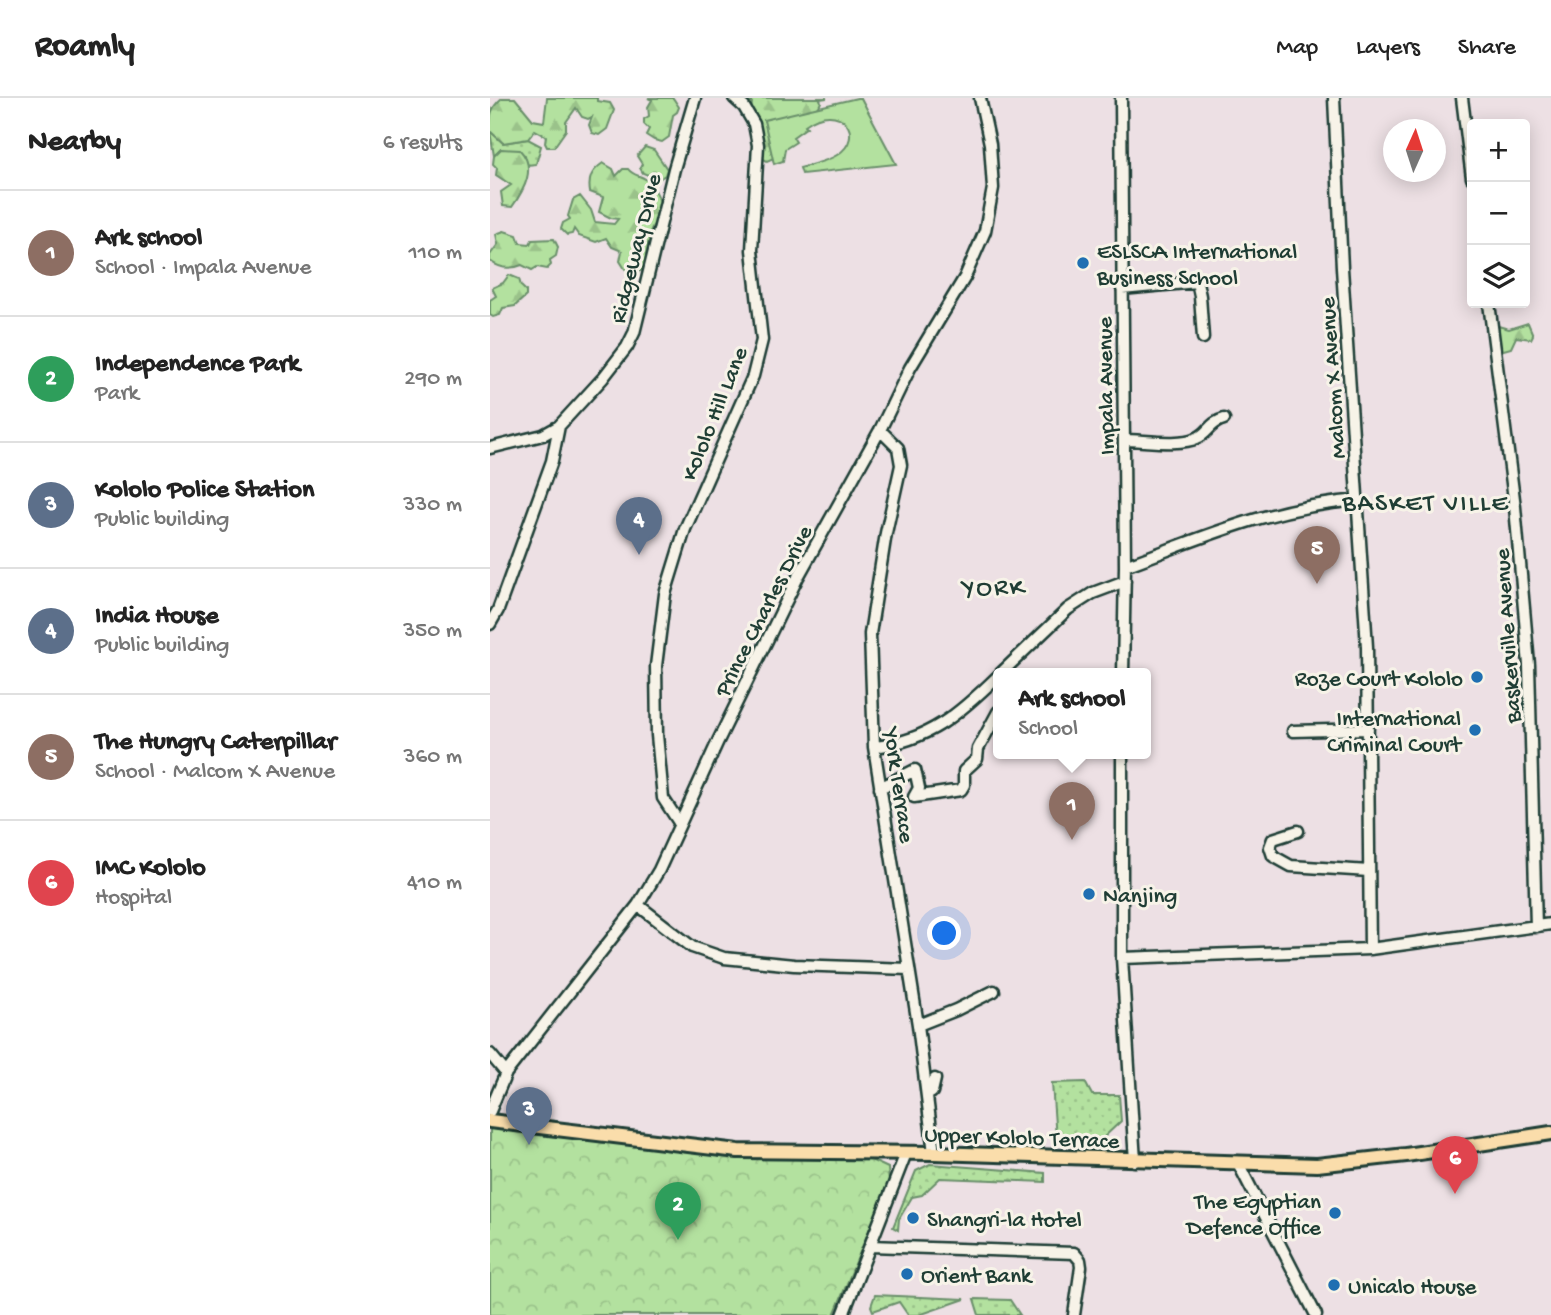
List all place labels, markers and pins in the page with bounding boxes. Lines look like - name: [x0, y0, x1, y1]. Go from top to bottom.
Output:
- place label: ESLSCA International Business School: [1096, 240, 1297, 293]
- marker: ESLSCA International Business School: [1075, 255, 1091, 271]
- pin: 4: [616, 497, 662, 555]
- pin: 5: [1294, 526, 1340, 584]
- place label: Roze Court Kololo: [1295, 667, 1463, 694]
- marker: Roze Court Kololo: [1469, 669, 1485, 685]
- place label: International Criminal Court: [1327, 707, 1463, 760]
- marker: International Criminal Court: [1467, 722, 1483, 738]
- pin: 1: [1049, 782, 1095, 840]
- place label: Nanjing: [1103, 884, 1177, 911]
- marker: Nanjing: [1081, 886, 1097, 902]
- pin: 3: [506, 1087, 552, 1145]
- pin: 6: [1432, 1136, 1478, 1194]
- pin: 2: [655, 1182, 701, 1240]
- place label: The Egyptian Defence Office: [1185, 1190, 1322, 1243]
- marker: The Egyptian Defence Office: [1327, 1205, 1343, 1221]
- place label: Shangri-la Hotel: [927, 1208, 1082, 1235]
- marker: Shangri-la Hotel: [905, 1210, 921, 1226]
- place label: Orient Bank: [921, 1264, 1034, 1291]
- marker: Orient Bank: [899, 1266, 915, 1282]
- place label: Unicalo House: [1348, 1275, 1478, 1302]
- marker: Unicalo House: [1326, 1277, 1342, 1293]

